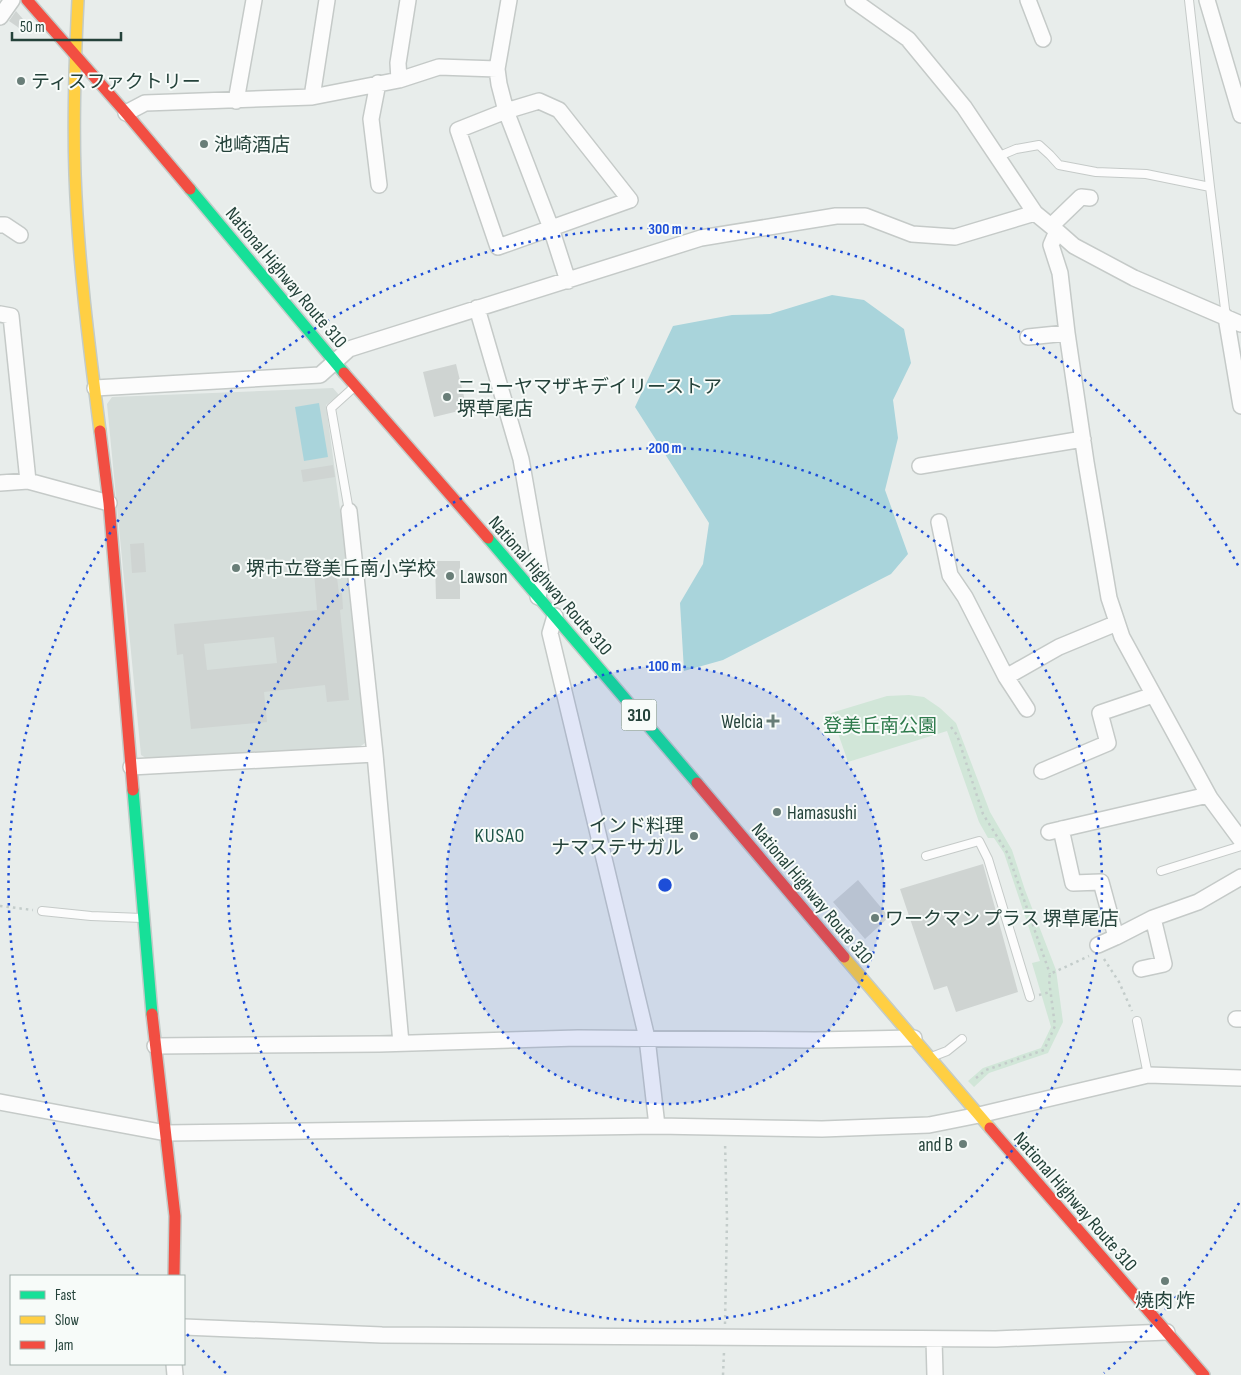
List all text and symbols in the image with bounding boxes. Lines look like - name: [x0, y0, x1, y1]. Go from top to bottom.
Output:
- scale bar: [12, 10, 121, 42]
- text: 50 m: [20, 18, 45, 37]
- place label: ティスファクトリー: [31, 71, 201, 94]
- marker: ティスファクトリー: [15, 75, 27, 87]
- place label: 池崎酒店: [214, 134, 290, 157]
- marker: 池崎酒店: [198, 138, 210, 150]
- street label: National Highway Route 310: [220, 203, 351, 353]
- text: 300 m: [648, 220, 682, 239]
- place label: ニューヤマザキデイリーストア 堺草尾店: [457, 376, 722, 421]
- marker: ニューヤマザキデイリーストア 堺草尾店: [441, 391, 453, 403]
- text: 200 m: [648, 439, 682, 458]
- street label: National Highway Route 310: [483, 512, 617, 660]
- place label: 堺市立登美丘南小学校: [246, 558, 436, 581]
- marker: 堺市立登美丘南小学校: [230, 562, 242, 574]
- place label: Lawson: [460, 566, 508, 589]
- marker: Lawson: [444, 570, 456, 582]
- text: 100 m: [649, 657, 681, 676]
- road number: 310: [622, 700, 656, 730]
- place label: Welcia: [721, 711, 763, 734]
- marker: Welcia: [767, 715, 779, 727]
- park label: 登美丘南公園: [823, 715, 937, 738]
- place label: Hamasushi: [787, 802, 857, 825]
- marker: Hamasushi: [771, 806, 783, 818]
- place label: インド料理 ナマステサガル: [551, 815, 684, 860]
- street label: National Highway Route 310: [746, 819, 877, 969]
- district label: KUSAO: [475, 824, 525, 848]
- marker: インド料理 ナマステサガル: [688, 830, 700, 842]
- centre of rings: [656, 876, 674, 894]
- place label: ワークマン プラス 堺草尾店: [885, 908, 1119, 931]
- marker: ワークマン プラス 堺草尾店: [869, 912, 881, 924]
- street label: National Highway Route 310: [1008, 1128, 1142, 1276]
- place label: and B: [918, 1134, 953, 1157]
- marker: and B: [957, 1138, 969, 1150]
- legend: [10, 1275, 185, 1365]
- marker: 焼肉 炸: [1159, 1275, 1171, 1287]
- text: Fast: [55, 1286, 77, 1305]
- place label: 焼肉 炸: [1135, 1290, 1195, 1313]
- text: Slow: [55, 1311, 79, 1330]
- text: Jam: [54, 1336, 73, 1355]

